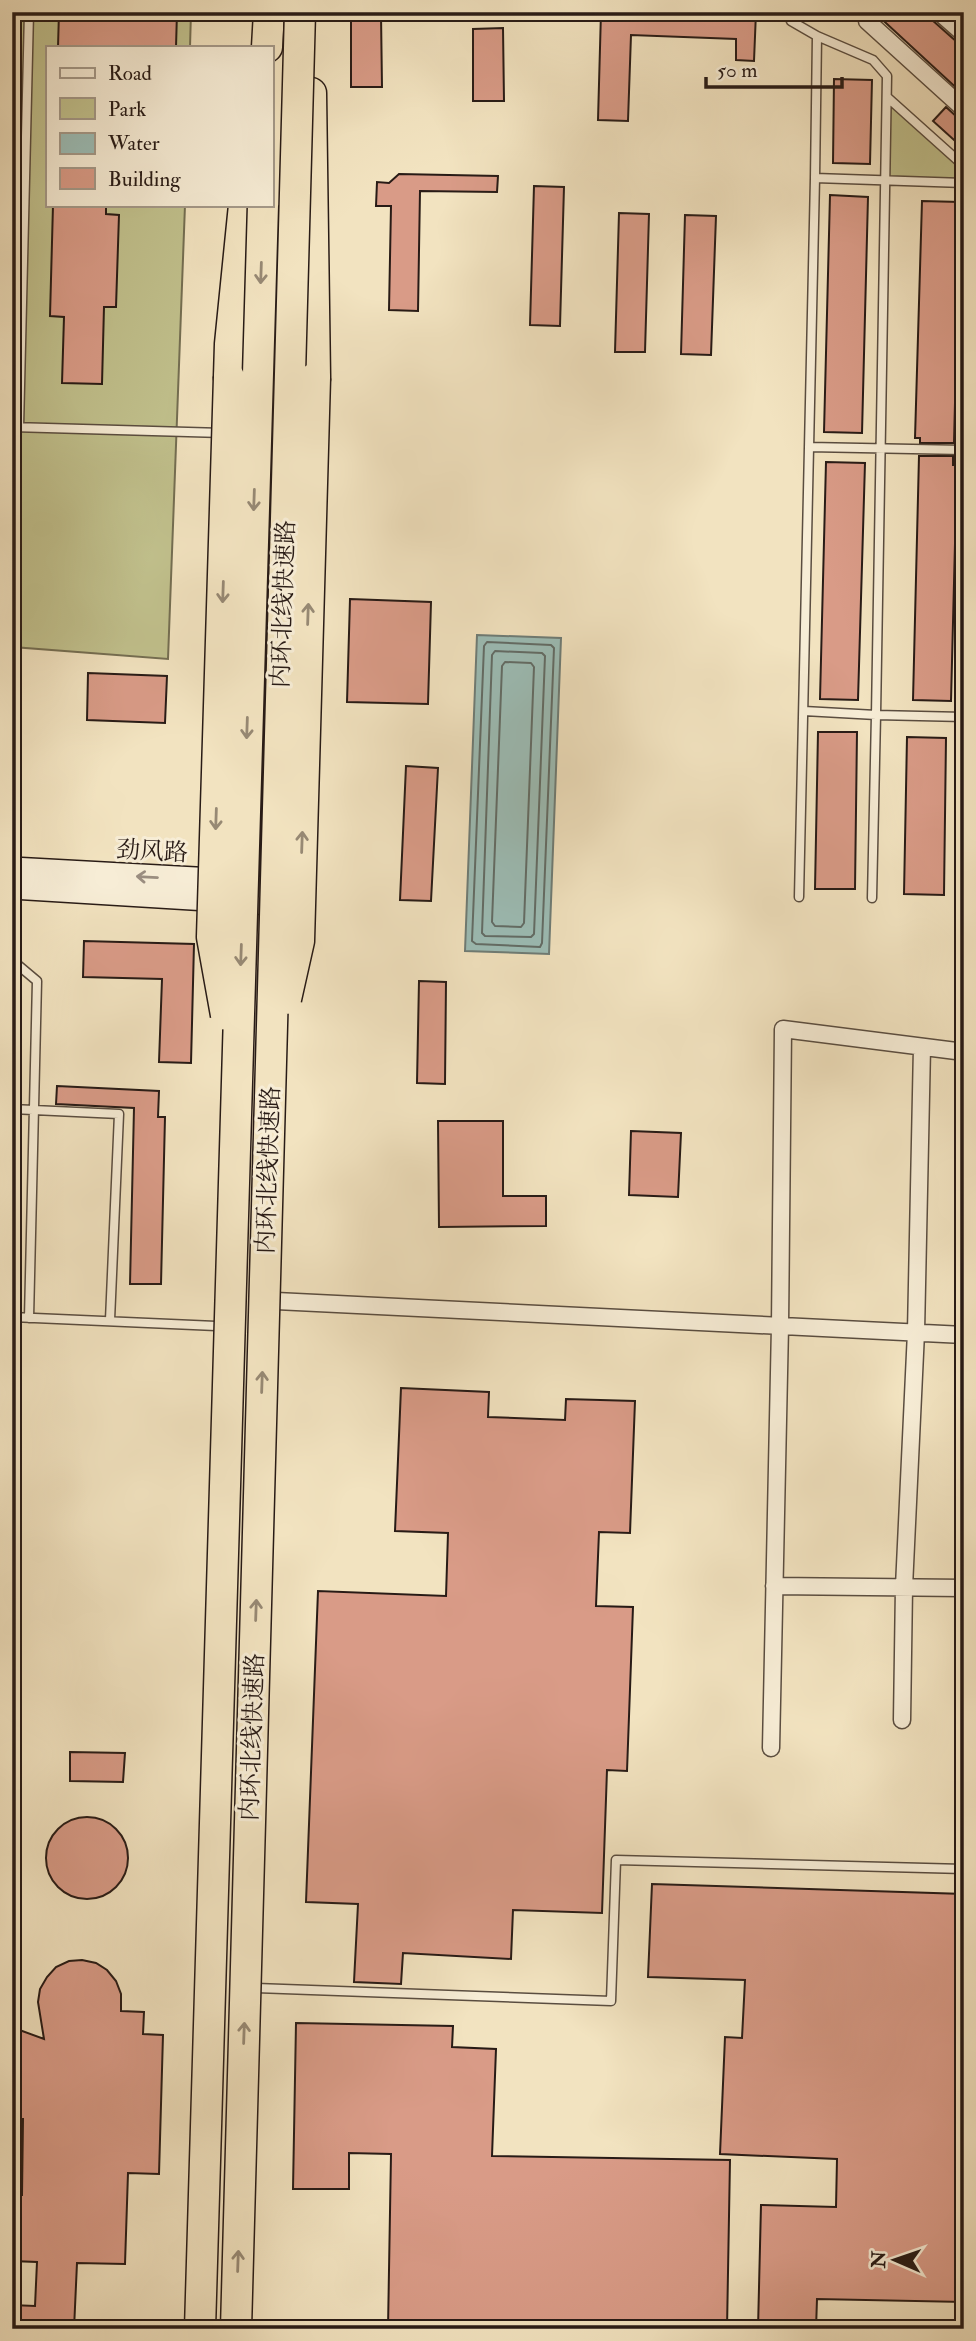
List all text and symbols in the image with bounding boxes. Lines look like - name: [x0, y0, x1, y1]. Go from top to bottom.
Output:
- legend: [46, 46, 273, 206]
- scale bar: [706, 46, 843, 90]
- text: 50 m: [717, 57, 758, 84]
- text: Road: [108, 60, 153, 87]
- text: Park: [108, 96, 146, 123]
- text: Water: [107, 130, 160, 157]
- text: Building: [108, 166, 181, 193]
- one-way arrow: [254, 261, 267, 284]
- one-way arrow: [247, 489, 261, 512]
- street label: 内环北线快速路: [265, 520, 302, 689]
- one-way arrow: [216, 580, 229, 603]
- one-way arrow: [302, 603, 315, 626]
- one-way arrow: [241, 716, 254, 739]
- one-way arrow: [209, 808, 222, 831]
- one-way arrow: [295, 831, 308, 854]
- street label: 劲风路: [115, 834, 189, 869]
- one-way arrow: [136, 870, 158, 883]
- one-way arrow: [234, 943, 247, 966]
- street label: 内环北线快速路: [250, 1086, 287, 1255]
- one-way arrow: [255, 1371, 268, 1394]
- one-way arrow: [249, 1599, 262, 1622]
- street label: 内环北线快速路: [234, 1653, 271, 1822]
- one-way arrow: [237, 2022, 251, 2045]
- north arrow: [860, 2226, 930, 2296]
- one-way arrow: [231, 2249, 245, 2272]
- text: N: [867, 2250, 891, 2269]

